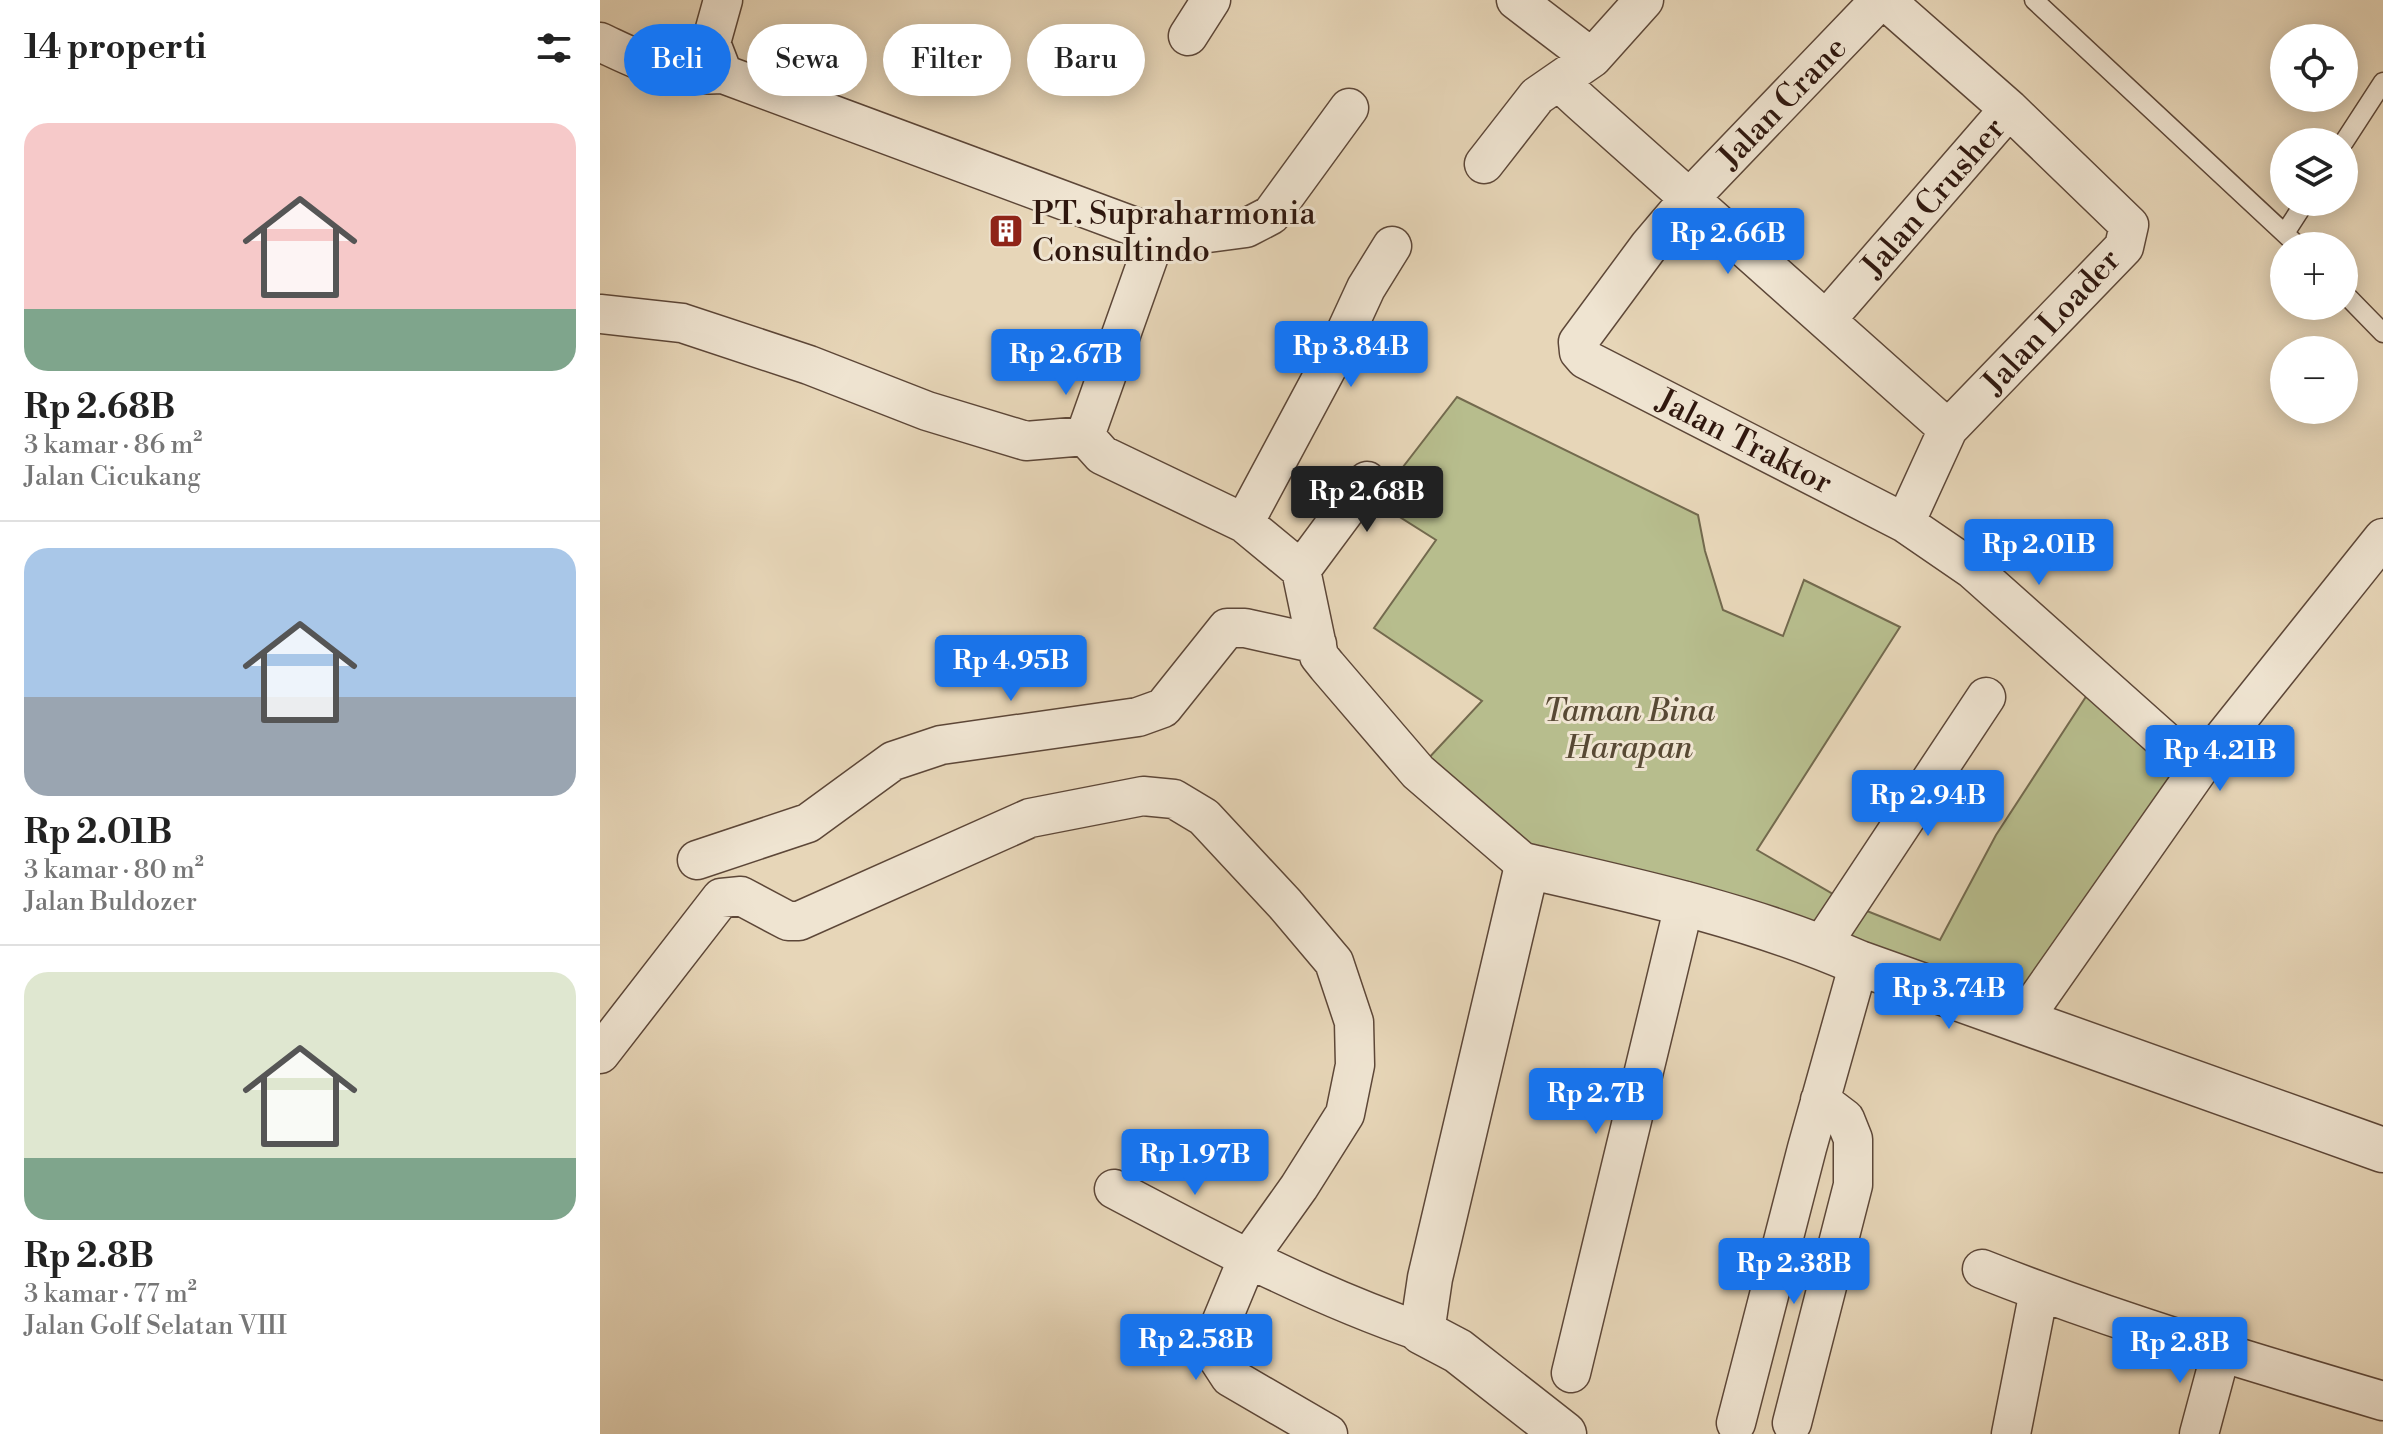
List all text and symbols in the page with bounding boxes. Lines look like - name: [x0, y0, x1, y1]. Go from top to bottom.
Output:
- chip: Beli: [624, 24, 731, 96]
- chip: Sewa: [747, 24, 867, 96]
- chip: Filter: [883, 24, 1011, 96]
- chip: Baru: [1027, 24, 1145, 96]
- map controls: [2270, 24, 2358, 424]
- button: locate: [2270, 24, 2358, 112]
- icon: filters: [532, 26, 576, 70]
- text: 14 properti: [24, 27, 206, 69]
- street label: Jalan Crane: [1709, 28, 1856, 178]
- street label: Jalan Crusher: [1853, 109, 2014, 287]
- button: layers: [2270, 128, 2358, 216]
- icon: home: [228, 175, 372, 319]
- place label: PT. Supraharmonia Consultindo: [1032, 194, 1316, 271]
- pin: Rp 2.66B: [1645, 208, 1811, 276]
- building icon: PT. Supraharmonia Consultindo: [987, 212, 1025, 250]
- text: Rp 2.66B: [1670, 218, 1786, 250]
- button: +: [2270, 232, 2358, 320]
- street label: Jalan Loader: [1973, 240, 2129, 404]
- pin: Rp 3.84B: [1268, 321, 1434, 389]
- pin: Rp 2.67B: [983, 329, 1149, 397]
- text: Rp 3.84B: [1293, 331, 1409, 363]
- button: −: [2270, 336, 2358, 424]
- text: Rp 2.67B: [1009, 339, 1123, 371]
- street label: Jalan Traktor: [1649, 380, 1839, 503]
- text: Rp 2.68B: [24, 387, 175, 429]
- text: 3 kamar · 86 m²: [24, 429, 202, 461]
- text: Jalan Cicukang: [24, 461, 201, 493]
- pin: Rp 2.68B: [1284, 466, 1450, 534]
- text: Rp 2.68B: [1309, 476, 1425, 508]
- pin: Rp 2.01B: [1956, 519, 2122, 587]
- text: Rp 2.01B: [1982, 529, 2096, 561]
- icon: home: [228, 600, 372, 744]
- pin: Rp 4.95B: [928, 635, 1094, 703]
- text: Rp 4.95B: [953, 645, 1069, 677]
- park label: Taman Bina Harapan: [1543, 691, 1715, 768]
- pin: Rp 4.21B: [2137, 725, 2303, 793]
- text: Rp 4.21B: [2163, 735, 2277, 767]
- pin: Rp 2.94B: [1845, 770, 2011, 838]
- text: Rp 2.94B: [1870, 780, 1986, 812]
- text: Rp 2.01B: [24, 812, 172, 854]
- text: 3 kamar · 80 m²: [24, 854, 204, 886]
- text: Jalan Buldozer: [24, 886, 197, 918]
- pin: Rp 3.74B: [1866, 963, 2032, 1031]
- text: Rp 3.74B: [1892, 973, 2006, 1005]
- icon: home: [228, 1024, 372, 1168]
- pin: Rp 2.7B: [1522, 1068, 1670, 1136]
- text: Rp 2.7B: [1547, 1078, 1645, 1110]
- pin: Rp 1.97B: [1112, 1129, 1278, 1197]
- text: Rp 1.97B: [1140, 1139, 1250, 1171]
- text: Rp 2.8B: [24, 1236, 154, 1278]
- pin: Rp 2.38B: [1711, 1238, 1877, 1306]
- text: Rp 2.38B: [1736, 1248, 1852, 1280]
- text: 3 kamar · 77 m²: [24, 1278, 197, 1310]
- text: Jalan Golf Selatan VIII: [24, 1310, 287, 1342]
- pin: Rp 2.58B: [1113, 1314, 1279, 1382]
- pin: Rp 2.8B: [2106, 1317, 2254, 1385]
- text: Rp 2.58B: [1138, 1324, 1254, 1356]
- text: Rp 2.8B: [2130, 1327, 2230, 1359]

